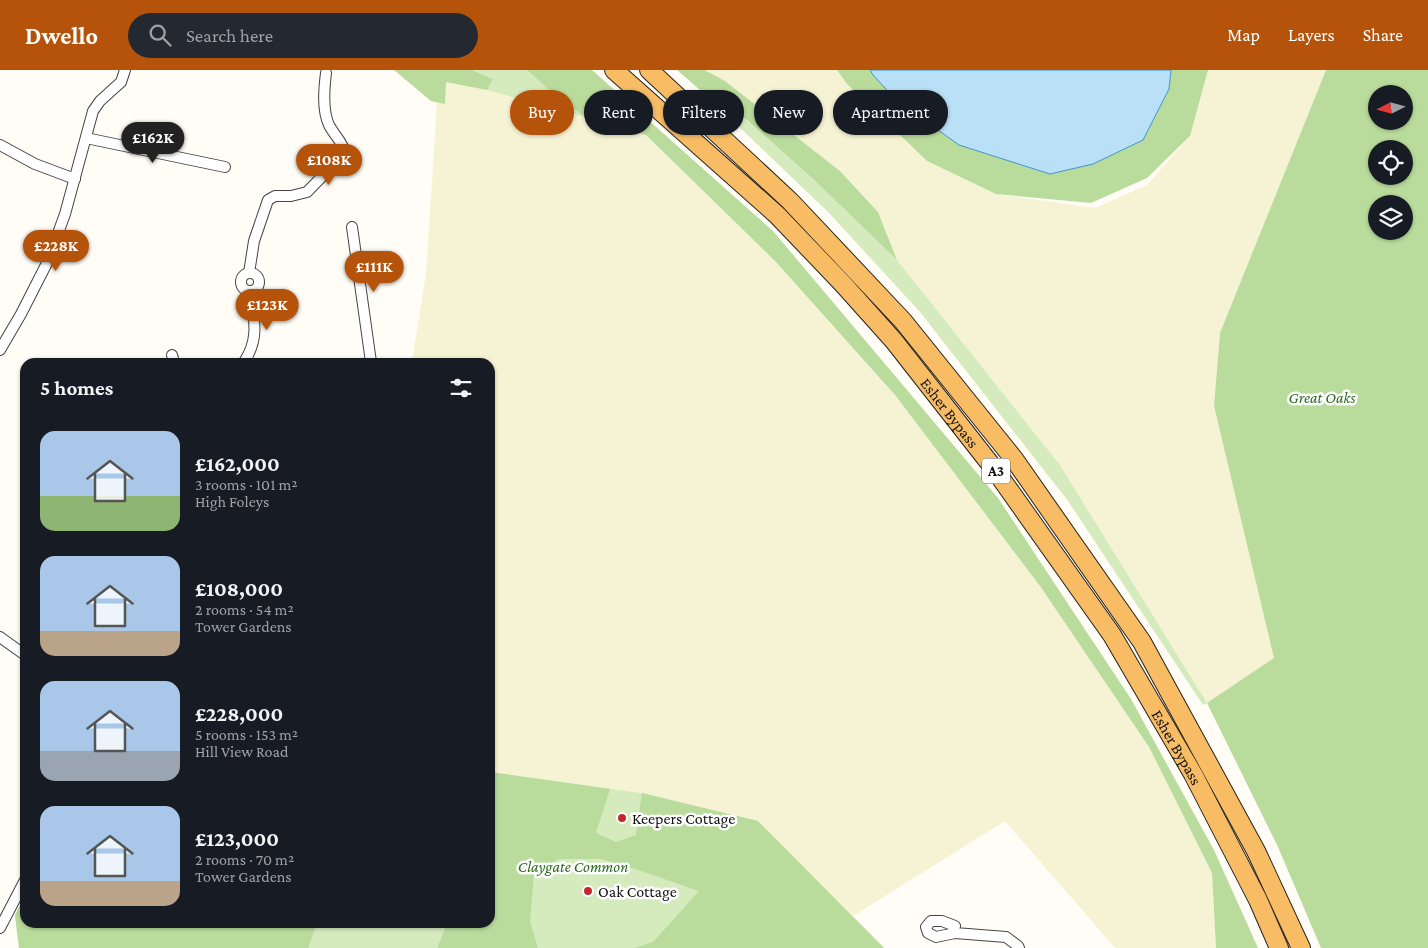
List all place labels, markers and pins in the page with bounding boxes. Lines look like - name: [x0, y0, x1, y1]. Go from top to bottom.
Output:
- pin: £162K: [118, 122, 188, 164]
- pin: £108K: [294, 144, 364, 186]
- pin: £228K: [21, 230, 91, 272]
- pin: £111K: [339, 250, 409, 293]
- pin: £123K: [232, 288, 302, 331]
- place label: Keepers Cottage: [632, 810, 735, 828]
- marker: Keepers Cottage: [616, 812, 628, 824]
- place label: Oak Cottage: [598, 883, 677, 901]
- marker: Oak Cottage: [582, 885, 594, 897]

